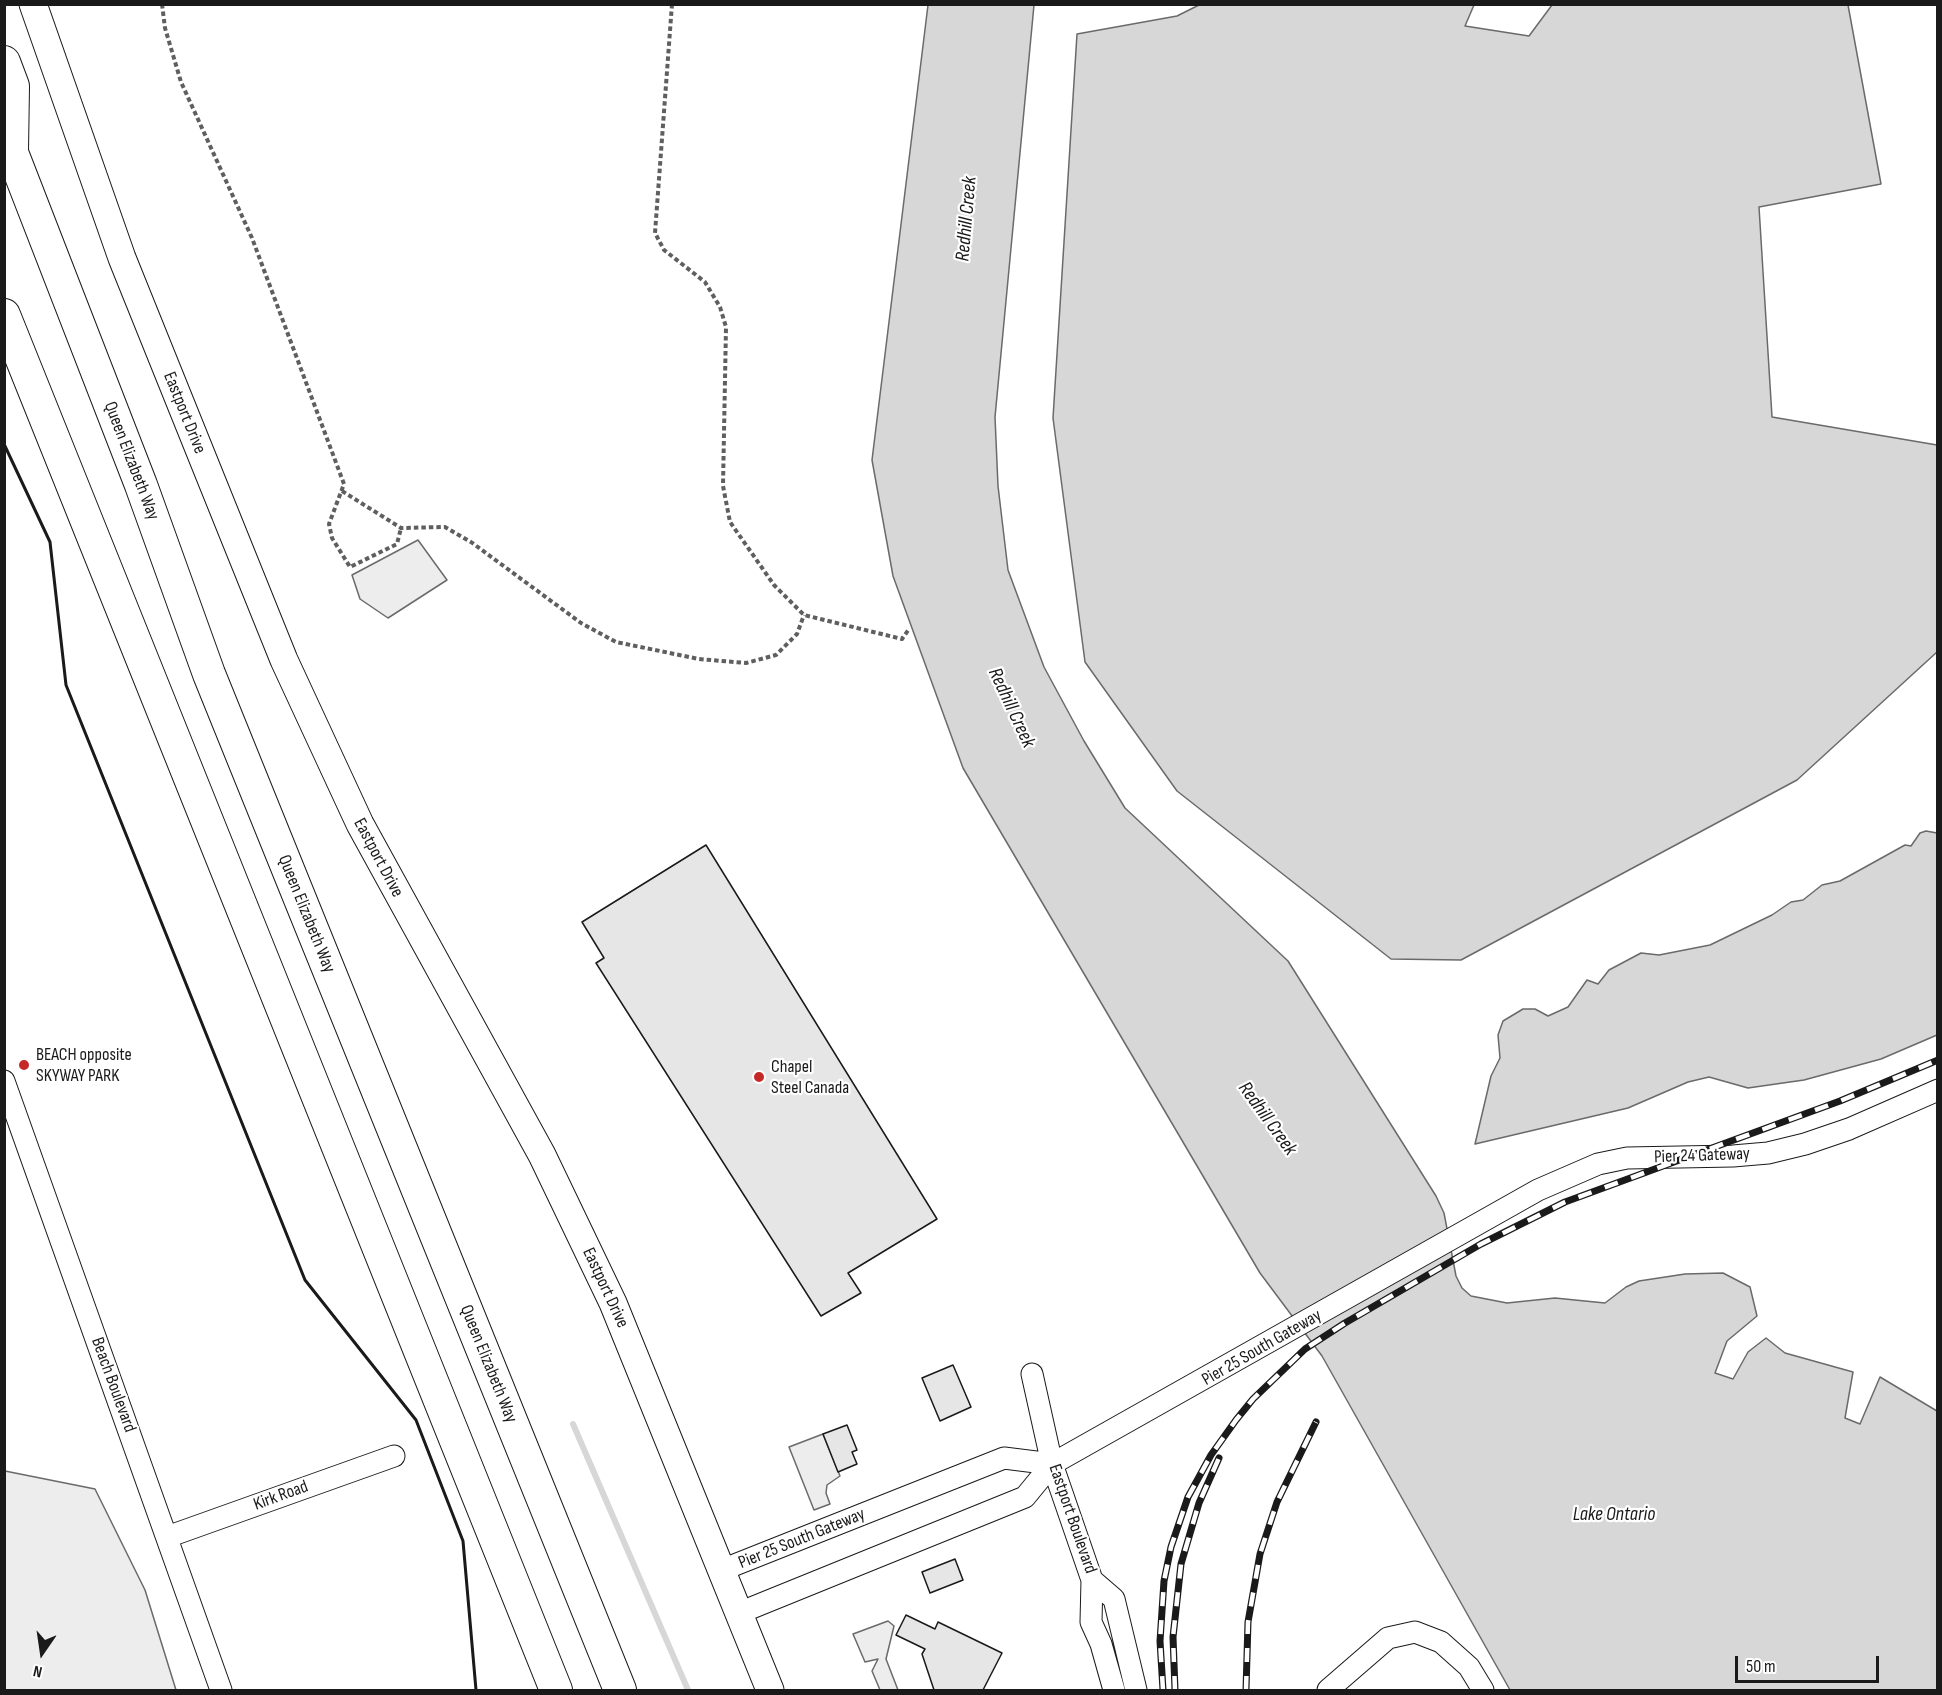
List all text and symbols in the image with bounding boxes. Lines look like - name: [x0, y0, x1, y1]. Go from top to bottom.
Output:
- water label: Redhill Creek: [951, 176, 983, 262]
- street label: Eastport Drive: [158, 369, 210, 457]
- street label: Queen Elizabeth Way: [99, 399, 163, 523]
- water label: Redhill Creek: [982, 664, 1040, 752]
- street label: Eastport Drive: [348, 815, 408, 901]
- street label: Queen Elizabeth Way: [273, 852, 339, 976]
- place label: BEACH opposite SKYWAY PARK: [36, 1044, 132, 1086]
- place label: Chapel Steel Canada: [771, 1056, 849, 1098]
- marker: BEACH opposite SKYWAY PARK: [17, 1058, 31, 1072]
- marker: Chapel Steel Canada: [752, 1070, 766, 1084]
- water label: Redhill Creek: [1232, 1078, 1302, 1160]
- street label: Pier 24 Gateway: [1654, 1144, 1750, 1168]
- street label: Eastport Drive: [577, 1244, 633, 1332]
- street label: Queen Elizabeth Way: [455, 1302, 521, 1426]
- street label: Pier 25 South Gateway: [1198, 1305, 1326, 1391]
- street label: Beach Boulevard: [86, 1335, 140, 1435]
- street label: Eastport Boulevard: [1043, 1462, 1101, 1576]
- street label: Kirk Road: [251, 1476, 311, 1516]
- water label: Lake Ontario: [1573, 1503, 1655, 1527]
- street label: Pier 25 South Gateway: [736, 1504, 868, 1574]
- north arrow: [12, 1623, 72, 1683]
- scale bar: [1738, 1644, 1882, 1682]
- text: 50 m: [1746, 1656, 1776, 1677]
- text: N: [32, 1661, 44, 1681]

